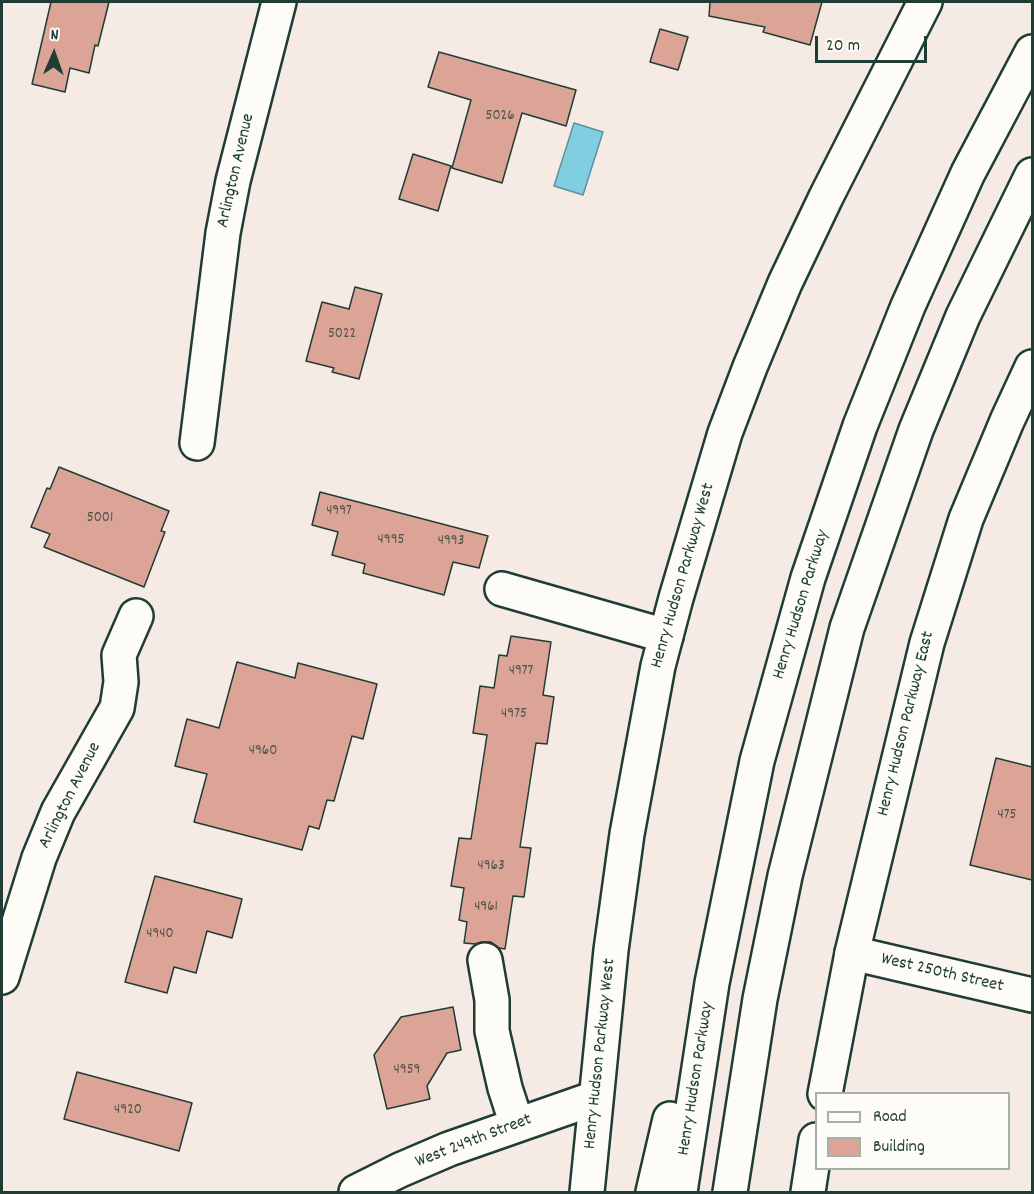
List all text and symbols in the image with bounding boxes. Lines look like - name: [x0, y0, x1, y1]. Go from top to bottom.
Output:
- north arrow: [24, 24, 84, 84]
- text: N: [50, 24, 59, 47]
- scale bar: [818, 24, 930, 62]
- text: 20 m: [826, 34, 860, 59]
- house number: 5026: [485, 108, 515, 126]
- street label: Arlington Avenue: [213, 112, 261, 230]
- house number: 5022: [328, 326, 356, 344]
- street label: Henry Hudson Parkway West: [647, 481, 721, 671]
- house number: 4997: [326, 503, 352, 521]
- house number: 5001: [87, 510, 113, 528]
- street label: Henry Hudson Parkway: [769, 528, 835, 682]
- house number: 4995: [378, 532, 404, 550]
- house number: 4993: [438, 533, 464, 551]
- street label: Henry Hudson Parkway East: [874, 629, 940, 819]
- house number: 4977: [509, 663, 533, 681]
- house number: 4975: [501, 706, 527, 724]
- street label: Arlington Avenue: [35, 739, 107, 853]
- house number: 4960: [249, 743, 277, 761]
- house number: 475: [998, 807, 1016, 825]
- house number: 4963: [477, 858, 505, 876]
- house number: 4961: [474, 899, 498, 917]
- house number: 4940: [146, 926, 174, 944]
- street label: West 250th Street: [879, 949, 1005, 999]
- street label: Henry Hudson Parkway West: [580, 958, 622, 1150]
- street label: Henry Hudson Parkway: [674, 1001, 720, 1157]
- house number: 4959: [394, 1062, 420, 1080]
- legend: [815, 1092, 1010, 1170]
- house number: 4920: [114, 1102, 142, 1120]
- text: Road: [873, 1105, 907, 1130]
- street label: West 249th Street: [413, 1110, 535, 1174]
- text: Building: [873, 1135, 925, 1160]

